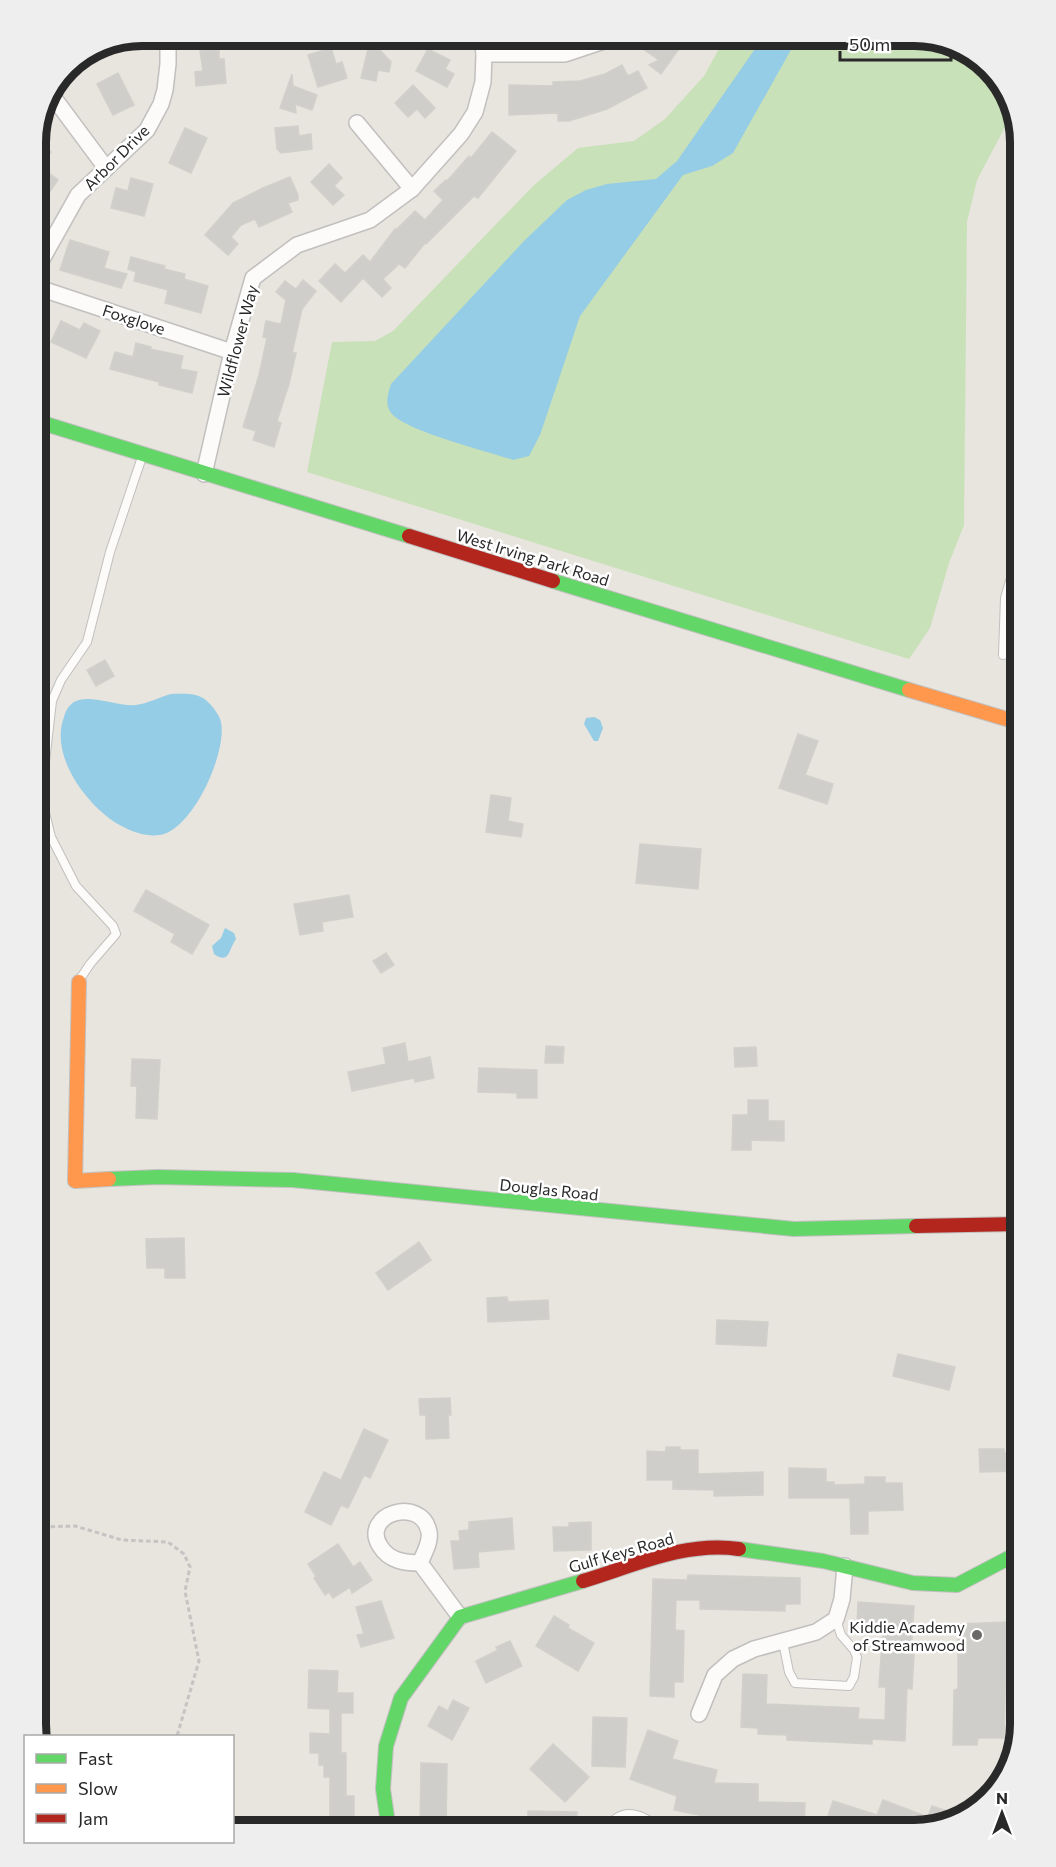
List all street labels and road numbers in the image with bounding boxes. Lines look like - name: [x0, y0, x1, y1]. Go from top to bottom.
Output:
- street label: Arbor Drive: [79, 120, 153, 194]
- street label: Wildflower Way: [213, 283, 261, 399]
- street label: Foxglove: [100, 300, 168, 338]
- street label: West Irving Park Road: [454, 525, 612, 589]
- street label: Douglas Road: [499, 1174, 599, 1204]
- street label: Gulf Keys Road: [566, 1528, 676, 1576]

